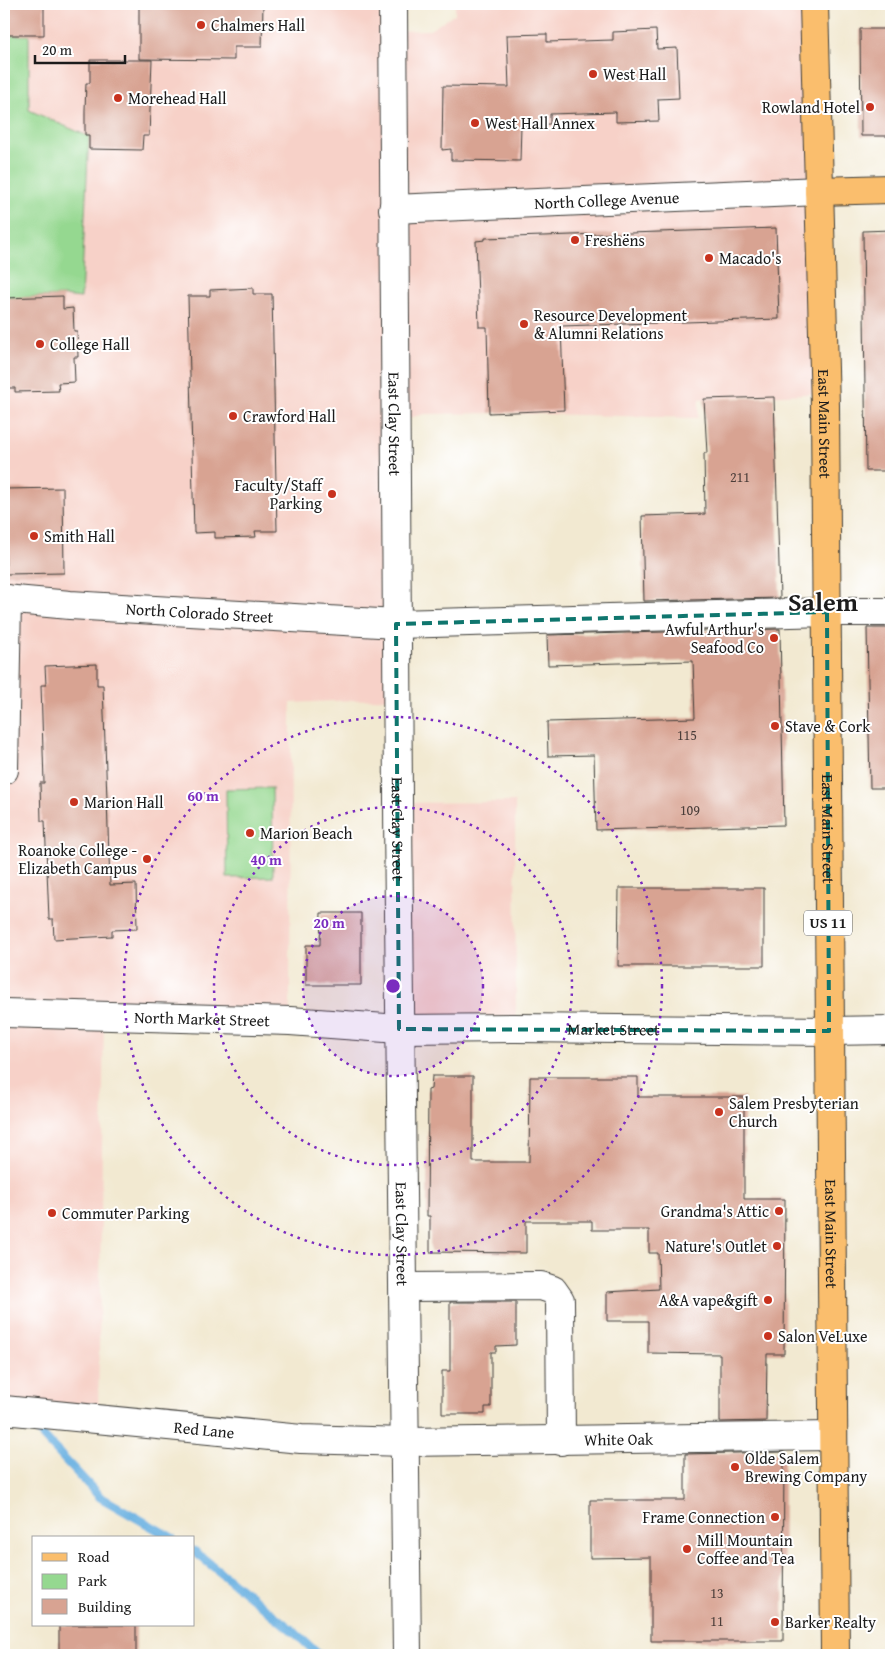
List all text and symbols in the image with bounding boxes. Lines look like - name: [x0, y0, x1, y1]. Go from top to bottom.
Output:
- place label: Chalmers Hall: [211, 13, 305, 37]
- marker: Chalmers Hall: [195, 19, 207, 31]
- scale bar: [35, 32, 125, 64]
- text: 20 m: [42, 39, 73, 60]
- place label: West Hall: [603, 62, 667, 86]
- marker: West Hall: [587, 68, 599, 80]
- place label: Morehead Hall: [128, 86, 227, 110]
- marker: Morehead Hall: [112, 92, 124, 104]
- place label: Rowland Hotel: [762, 95, 861, 119]
- marker: Rowland Hotel: [864, 101, 876, 113]
- place label: West Hall Annex: [485, 111, 596, 135]
- marker: West Hall Annex: [469, 117, 481, 129]
- street label: North College Avenue: [534, 185, 680, 215]
- place label: Freshëns: [585, 228, 645, 252]
- marker: Freshëns: [569, 234, 581, 246]
- place label: Macado's: [719, 246, 782, 270]
- marker: Macado's: [703, 252, 715, 264]
- place label: Resource Development & Alumni Relations: [534, 303, 688, 345]
- marker: Resource Development & Alumni Relations: [518, 318, 530, 330]
- place label: College Hall: [50, 332, 130, 356]
- marker: College Hall: [34, 338, 46, 350]
- street label: East Main Street: [812, 369, 838, 479]
- street label: East Clay Street: [382, 372, 407, 476]
- place label: Crawford Hall: [243, 404, 336, 428]
- marker: Crawford Hall: [227, 410, 239, 422]
- house number: 211: [730, 467, 750, 487]
- place label: Faculty/Staff Parking: [235, 473, 324, 515]
- marker: Faculty/Staff Parking: [326, 488, 338, 500]
- place label: Smith Hall: [44, 524, 115, 548]
- marker: Smith Hall: [28, 530, 40, 542]
- district label: Salem: [788, 582, 859, 621]
- street label: North Colorado Street: [125, 596, 274, 629]
- place label: Awful Arthur's Seafood Co: [665, 617, 764, 659]
- marker: Awful Arthur's Seafood Co: [768, 632, 780, 644]
- place label: Stave & Cork: [785, 714, 871, 738]
- marker: Stave & Cork: [769, 720, 781, 732]
- house number: 115: [677, 725, 697, 745]
- street label: East Main Street: [816, 774, 841, 884]
- street label: East Clay Street: [386, 777, 411, 881]
- text: 60 m: [187, 785, 219, 806]
- place label: Marion Hall: [84, 790, 164, 814]
- marker: Marion Hall: [68, 796, 80, 808]
- house number: 109: [680, 800, 700, 820]
- place label: Marion Beach: [260, 821, 352, 845]
- marker: Marion Beach: [244, 827, 256, 839]
- place label: Roanoke College - Elizabeth Campus: [18, 838, 138, 880]
- text: 40 m: [250, 849, 282, 870]
- marker: Roanoke College - Elizabeth Campus: [141, 853, 153, 865]
- road number: US 11: [804, 910, 852, 936]
- text: 20 m: [313, 912, 345, 933]
- centre of rings: [384, 977, 402, 995]
- street label: North Market Street: [134, 1005, 270, 1032]
- street label: Market Street: [567, 1016, 660, 1041]
- place label: Salem Presbyterian Church: [729, 1091, 859, 1133]
- marker: Salem Presbyterian Church: [713, 1106, 725, 1118]
- street label: East Main Street: [819, 1179, 844, 1289]
- street label: East Clay Street: [390, 1182, 415, 1287]
- place label: Grandma's Attic: [661, 1199, 769, 1223]
- place label: Commuter Parking: [62, 1201, 189, 1225]
- marker: Grandma's Attic: [773, 1205, 785, 1217]
- marker: Commuter Parking: [46, 1207, 58, 1219]
- place label: Nature's Outlet: [665, 1234, 767, 1258]
- marker: Nature's Outlet: [771, 1240, 783, 1252]
- place label: A&A vape&gift: [659, 1288, 758, 1312]
- marker: A&A vape&gift: [762, 1294, 774, 1306]
- place label: Salon VeLuxe: [778, 1324, 867, 1348]
- marker: Salon VeLuxe: [762, 1330, 774, 1342]
- street label: Red Lane: [173, 1415, 235, 1444]
- street label: White Oak: [584, 1427, 654, 1451]
- place label: Olde Salem Brewing Company: [745, 1446, 867, 1488]
- marker: Olde Salem Brewing Company: [729, 1461, 741, 1473]
- place label: Frame Connection: [642, 1505, 765, 1529]
- marker: Frame Connection: [769, 1511, 781, 1523]
- place label: Mill Mountain Coffee and Tea: [697, 1528, 795, 1570]
- legend: [32, 1536, 195, 1626]
- marker: Mill Mountain Coffee and Tea: [681, 1543, 693, 1555]
- text: Road: [78, 1546, 109, 1567]
- text: Park: [78, 1570, 107, 1591]
- house number: 13: [710, 1583, 724, 1603]
- text: Building: [78, 1596, 132, 1617]
- place label: Barker Realty: [785, 1610, 876, 1634]
- house number: 11: [710, 1611, 724, 1631]
- marker: Barker Realty: [769, 1616, 781, 1628]

